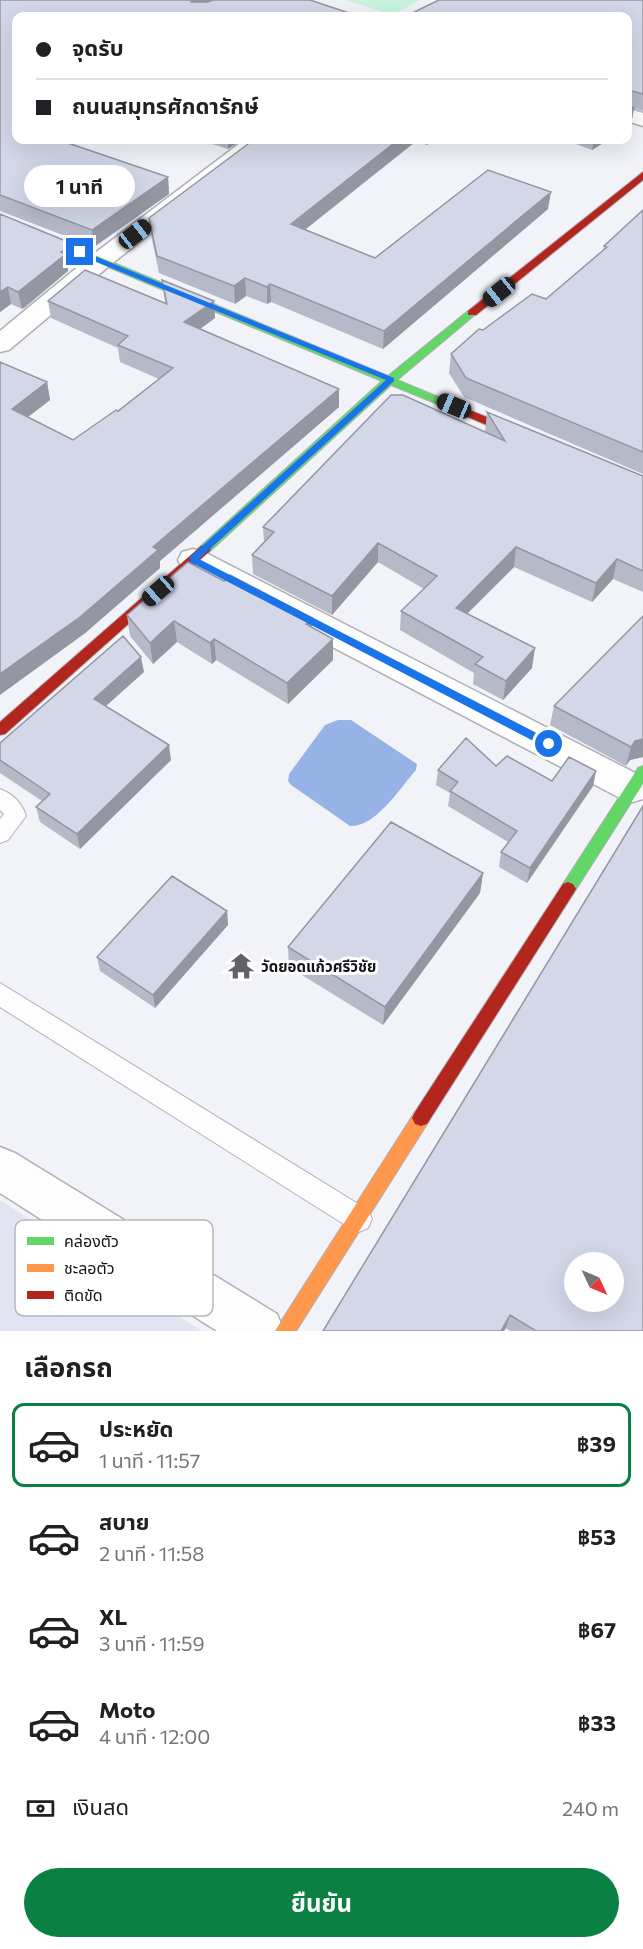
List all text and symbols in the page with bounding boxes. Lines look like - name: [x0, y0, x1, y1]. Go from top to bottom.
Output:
- text: จุดรับ: [72, 34, 124, 61]
- text: ถนนสมุทรศักดารักษ์: [72, 92, 259, 119]
- callout: 1 นาที: [25, 165, 136, 207]
- text: 1 นาที: [56, 174, 103, 198]
- car: [115, 216, 155, 252]
- route end: [66, 238, 93, 265]
- car: [479, 274, 519, 310]
- car: [434, 391, 474, 421]
- car: [139, 572, 177, 610]
- route start: [535, 730, 562, 757]
- temple icon: วัดยอดแก้วศรีวิชัย: [226, 951, 256, 981]
- place label: วัดยอดแก้วศรีวิชัย: [261, 957, 376, 975]
- legend: [15, 1220, 213, 1316]
- text: คล่องตัว: [64, 1231, 119, 1250]
- north arrow: [564, 1252, 624, 1312]
- map controls: [564, 1252, 624, 1312]
- text: ชะลอตัว: [64, 1258, 115, 1277]
- text: ติดขัด: [64, 1285, 103, 1304]
- text: เลือกรถ: [24, 1350, 113, 1383]
- text: ประหยัด: [99, 1415, 174, 1442]
- icon: car: [27, 1418, 81, 1472]
- text: ฿39: [577, 1430, 616, 1457]
- text: 1 นาที · 11:57: [99, 1448, 200, 1472]
- text: สบาย: [99, 1508, 149, 1535]
- icon: car: [27, 1511, 81, 1565]
- text: ฿53: [578, 1523, 616, 1550]
- text: 2 นาที · 11:58: [99, 1541, 204, 1565]
- text: XL: [99, 1603, 127, 1630]
- icon: car: [27, 1604, 81, 1658]
- text: ฿67: [578, 1616, 616, 1643]
- text: 3 นาที · 11:59: [99, 1631, 205, 1655]
- text: Moto: [99, 1696, 155, 1723]
- icon: car: [27, 1697, 81, 1751]
- text: ฿33: [578, 1709, 616, 1736]
- text: 4 นาที · 12:00: [99, 1724, 210, 1748]
- icon: cash: [24, 1792, 57, 1825]
- text: เงินสด: [72, 1793, 129, 1820]
- text: 240 m: [562, 1796, 619, 1820]
- button: ยืนยัน: [24, 1868, 619, 1937]

